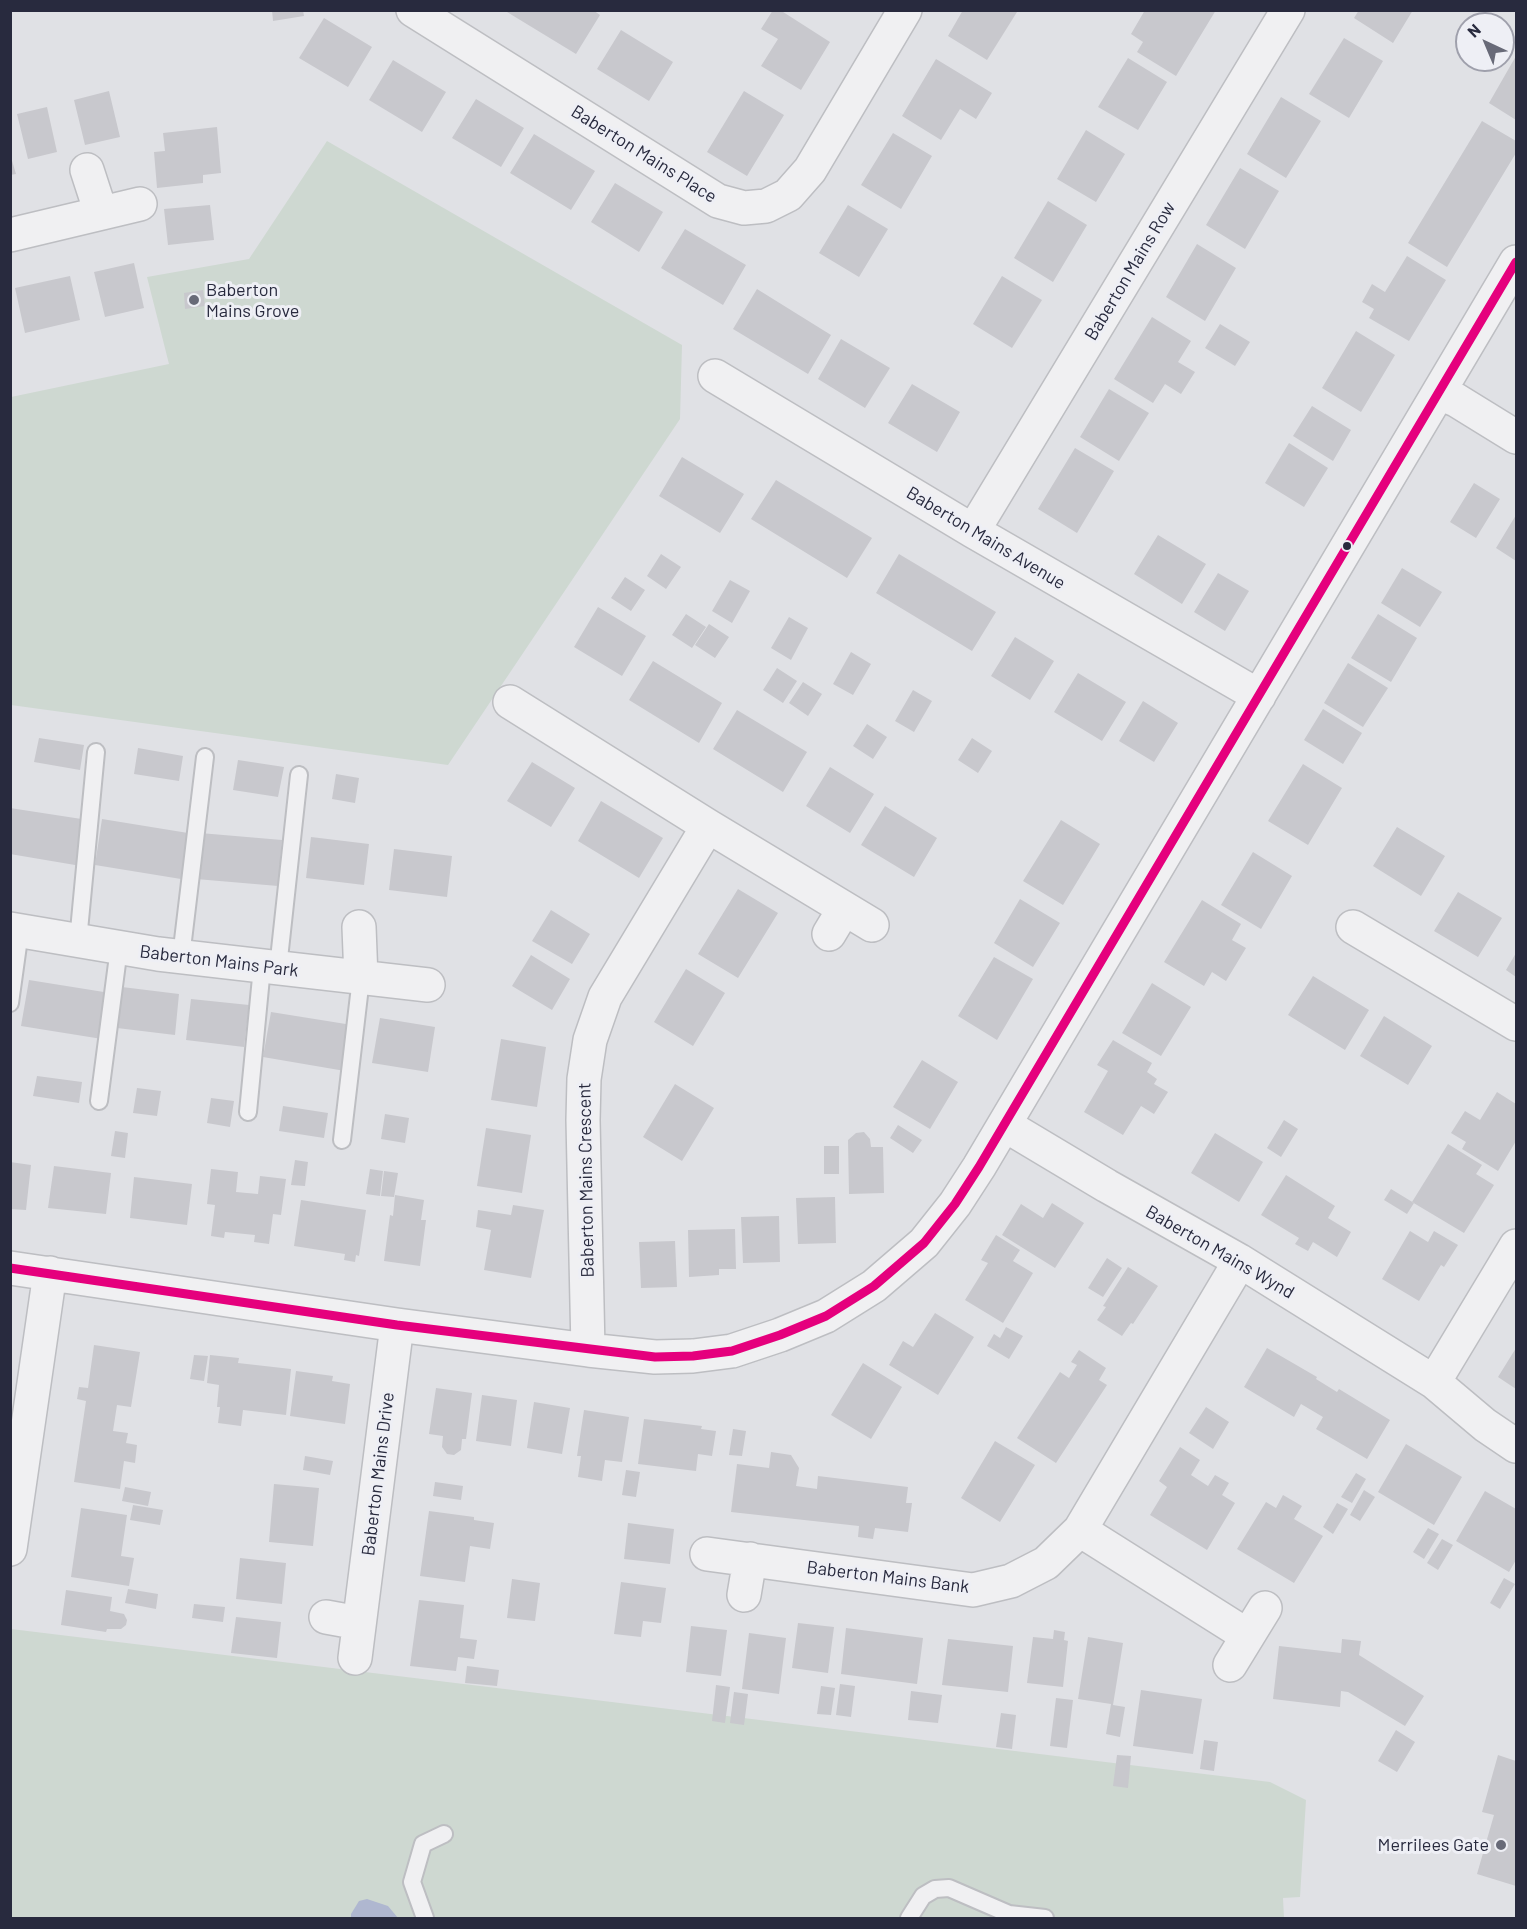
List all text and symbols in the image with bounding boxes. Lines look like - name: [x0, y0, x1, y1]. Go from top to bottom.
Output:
- north arrow: [1455, 12, 1515, 72]
- text: N: [1463, 20, 1484, 41]
- street label: Baberton Mains Place: [567, 100, 721, 208]
- street label: Baberton Mains Row: [1080, 198, 1180, 344]
- place label: Baberton Mains Grove: [206, 279, 299, 322]
- marker: Baberton Mains Grove: [187, 293, 201, 307]
- street label: Baberton Mains Avenue: [903, 482, 1069, 594]
- unlabelled marker: [1341, 540, 1353, 552]
- street label: Baberton Mains Park: [138, 941, 300, 981]
- street label: Baberton Mains Crescent: [573, 1082, 599, 1278]
- street label: Baberton Mains Wynd: [1142, 1201, 1298, 1303]
- street label: Baberton Mains Drive: [357, 1391, 399, 1557]
- street label: Baberton Mains Bank: [806, 1556, 970, 1598]
- place label: Merrilees Gate: [1378, 1834, 1489, 1856]
- marker: Merrilees Gate: [1494, 1838, 1508, 1852]

